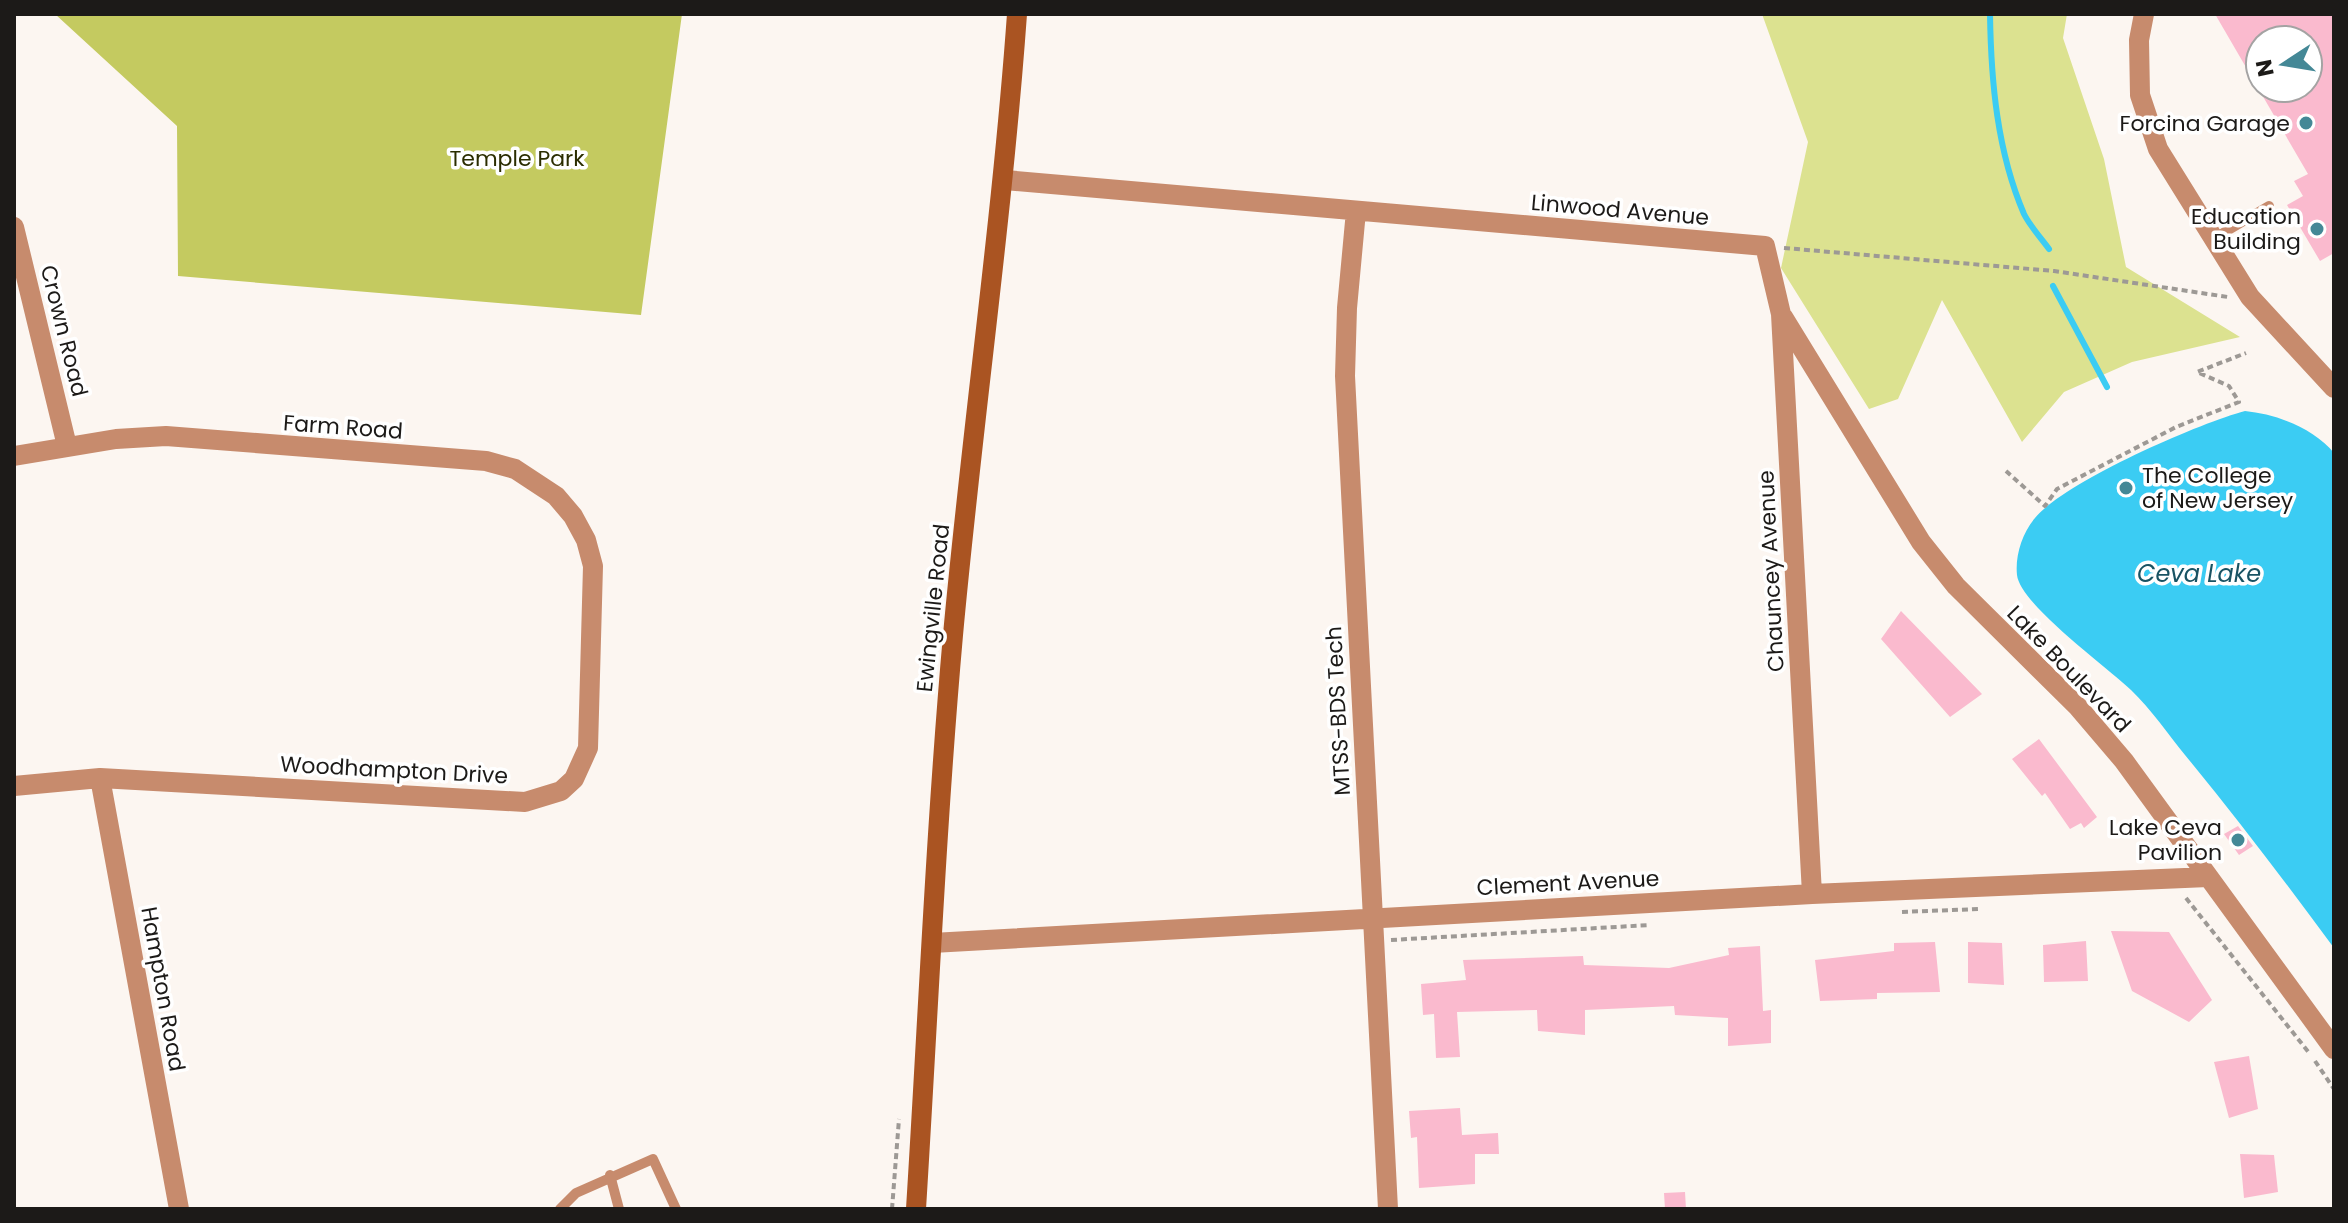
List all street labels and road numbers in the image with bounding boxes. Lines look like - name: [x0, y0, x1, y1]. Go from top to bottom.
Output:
- street label: Linwood Avenue: [1530, 187, 1710, 233]
- street label: Crown Road: [33, 262, 95, 400]
- street label: Farm Road: [282, 407, 404, 447]
- street label: Chauncey Avenue: [1750, 469, 1792, 673]
- street label: Ewingville Road: [909, 522, 957, 694]
- street label: Lake Boulevard: [2000, 598, 2138, 740]
- street label: MTSS-BDS Tech: [1318, 626, 1358, 796]
- street label: Woodhampton Drive: [279, 749, 509, 791]
- street label: Clement Avenue: [1476, 863, 1660, 903]
- street label: Hampton Road: [133, 904, 193, 1074]

